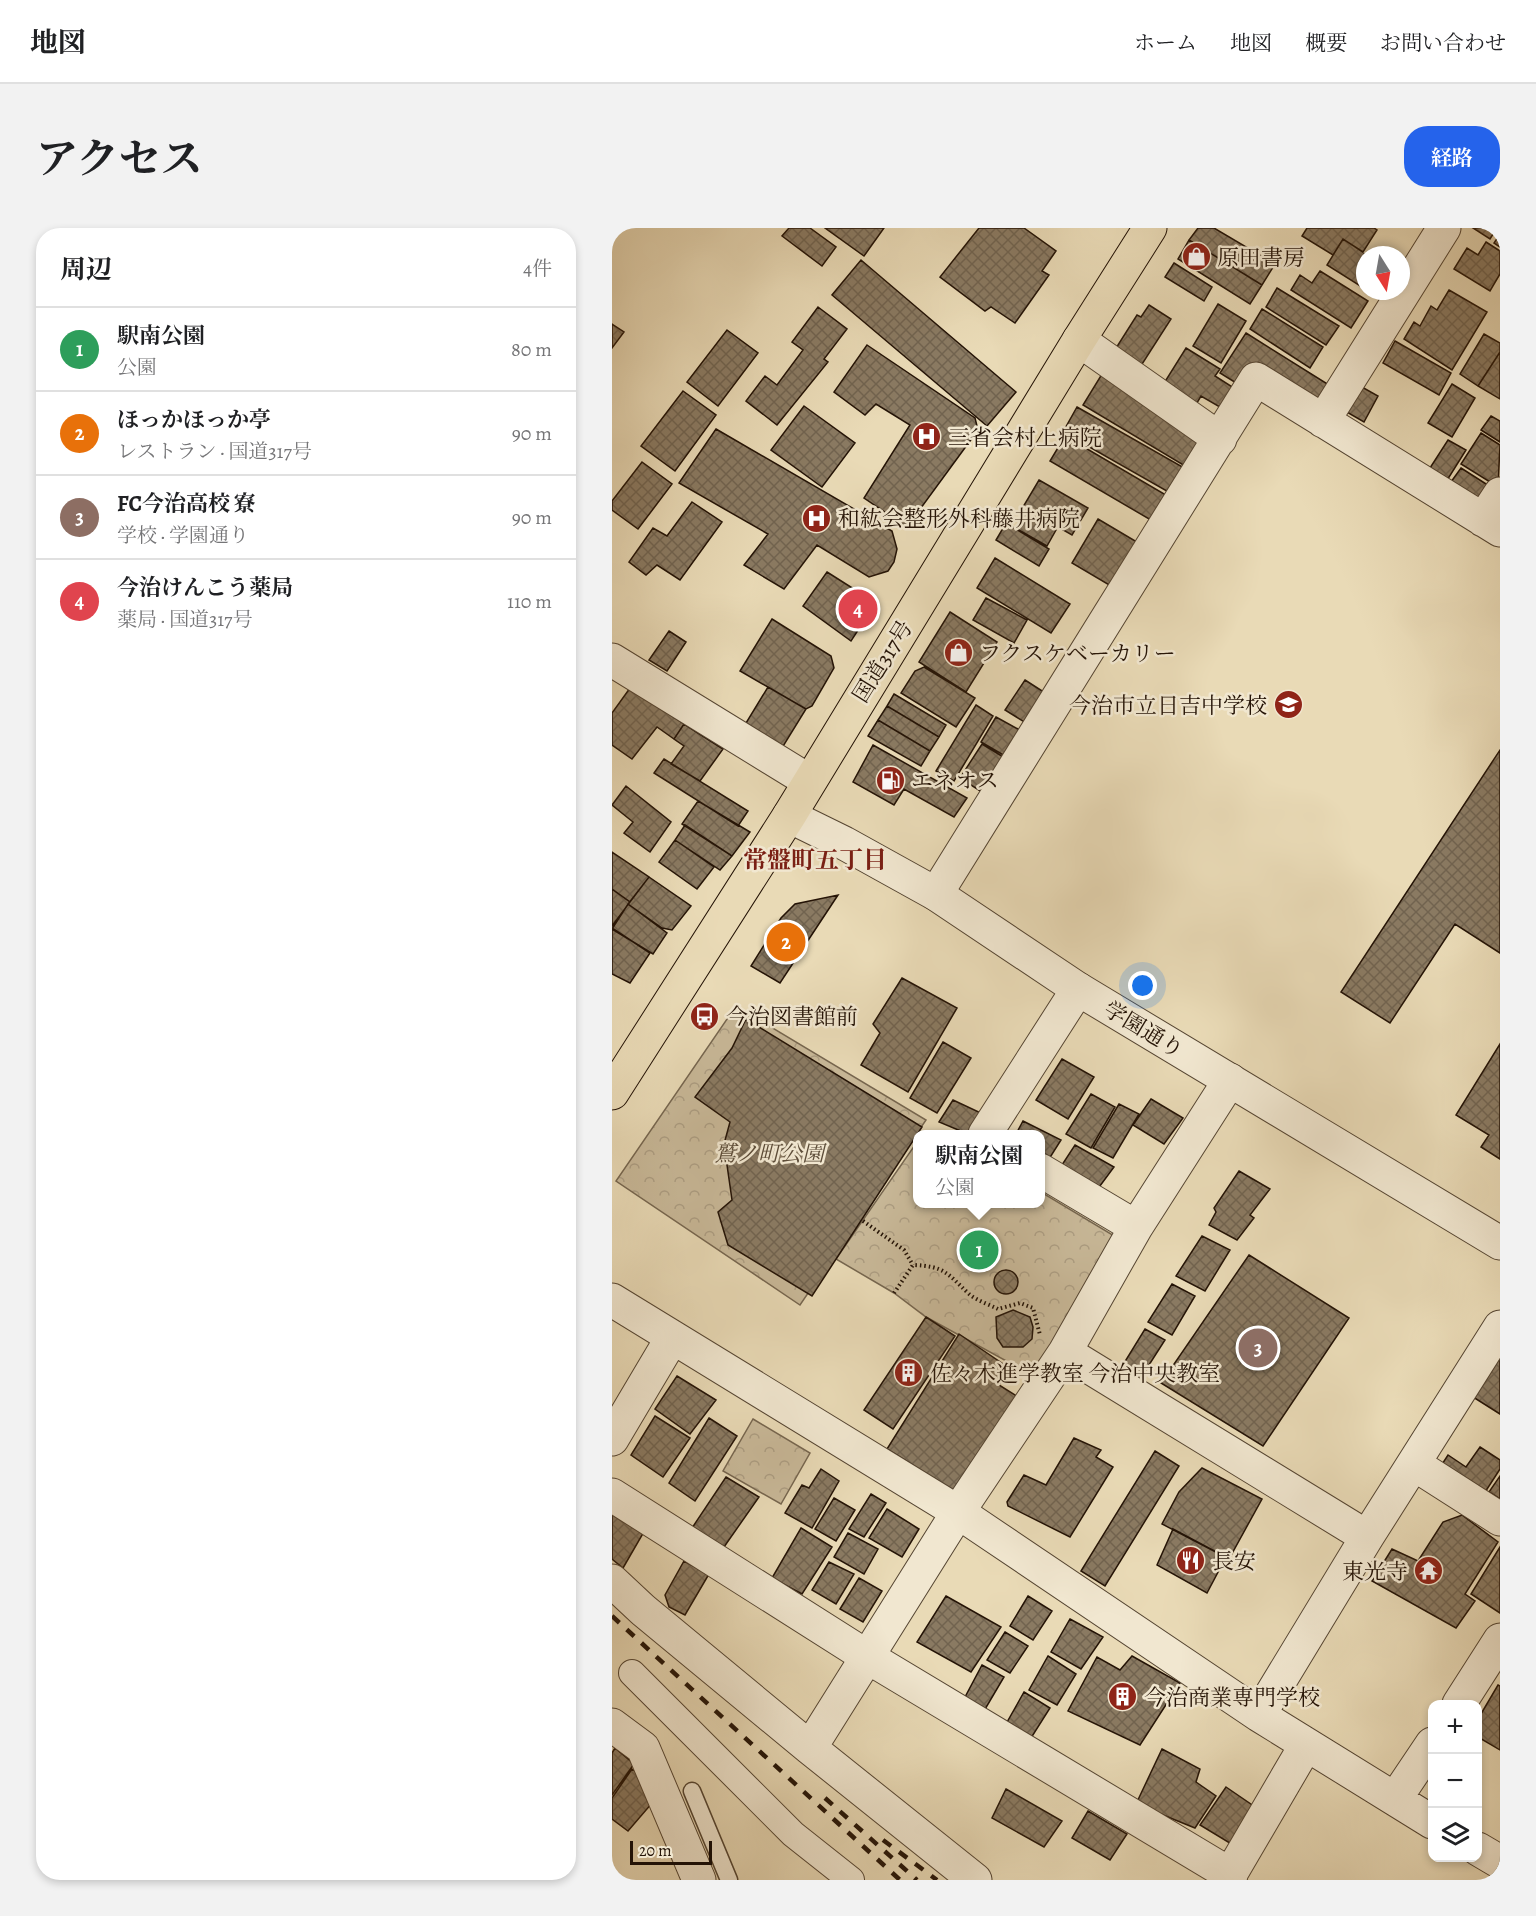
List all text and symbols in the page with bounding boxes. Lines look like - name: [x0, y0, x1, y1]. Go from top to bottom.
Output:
- text: 地図: [30, 24, 86, 62]
- text: ホーム: [1134, 29, 1197, 57]
- text: 地図: [1230, 29, 1272, 57]
- text: 概要: [1305, 29, 1347, 57]
- text: お問い合わせ: [1380, 29, 1506, 57]
- button: 経路: [1404, 126, 1500, 187]
- text: アクセス: [36, 130, 203, 187]
- shop icon: 原田書房: [1180, 241, 1212, 273]
- place label: 原田書房: [1217, 243, 1305, 273]
- north arrow: [1356, 246, 1410, 300]
- text: 周辺: [60, 252, 112, 287]
- text: 4件: [523, 255, 552, 282]
- text: 駅南公園: [117, 321, 205, 351]
- text: 1: [76, 336, 83, 363]
- text: 80 m: [511, 336, 552, 363]
- text: 公園: [117, 354, 157, 381]
- text: ほっかほっか亭: [117, 405, 271, 435]
- text: 2: [75, 420, 84, 447]
- text: 90 m: [512, 420, 552, 447]
- hospital icon: 三省会村上病院: [911, 421, 943, 453]
- place label: 三省会村上病院: [948, 423, 1102, 453]
- text: レストラン · 国道317号: [117, 438, 312, 465]
- text: FC今治高校 寮: [117, 489, 256, 519]
- hospital icon: 和紘会整形外科藤井病院: [801, 502, 833, 534]
- text: 3: [75, 504, 84, 531]
- text: 90 m: [512, 504, 552, 531]
- place label: 和紘会整形外科藤井病院: [838, 504, 1080, 534]
- text: 学校 · 学園通り: [117, 522, 249, 549]
- text: 今治けんこう薬局: [117, 573, 293, 603]
- pin: 4: [838, 586, 878, 632]
- text: 4: [75, 588, 84, 615]
- text: 110 m: [507, 588, 552, 615]
- text: 薬局 · 国道317号: [117, 606, 252, 633]
- street label: 国道317号: [846, 615, 920, 708]
- shop icon: フクスケベーカリー: [942, 637, 974, 669]
- place label: フクスケベーカリー: [979, 639, 1176, 669]
- school or university icon: 今治市立日吉中学校: [1272, 689, 1304, 721]
- place label: 今治市立日吉中学校: [1069, 691, 1267, 721]
- fuel station icon: エネオス: [874, 764, 906, 796]
- place label: エネオス: [911, 766, 999, 796]
- district label: 常盤町五丁目: [743, 844, 887, 876]
- pin: 2: [766, 920, 806, 964]
- your location: [1128, 971, 1157, 1000]
- street label: 学園通り: [1098, 994, 1189, 1065]
- bus stop icon: 今治図書館前: [689, 1000, 721, 1032]
- place label: 今治図書館前: [726, 1002, 858, 1032]
- popup: [913, 1130, 1045, 1208]
- park label: 鷲ノ町公園: [714, 1139, 827, 1169]
- text: 駅南公園: [935, 1141, 1023, 1171]
- text: 公園: [935, 1174, 975, 1201]
- pin: 1: [960, 1228, 998, 1272]
- pin: 3: [1238, 1326, 1278, 1370]
- building icon: 佐々木進学教室 今治中央教室: [893, 1357, 925, 1389]
- place label: 佐々木進学教室 今治中央教室: [930, 1359, 1220, 1389]
- restaurant icon: 長安: [1175, 1545, 1207, 1577]
- place label: 長安: [1212, 1547, 1256, 1577]
- temple icon: 東光寺: [1413, 1555, 1445, 1587]
- place label: 東光寺: [1342, 1557, 1408, 1587]
- building icon: 今治商業専門学校: [1107, 1681, 1139, 1713]
- place label: 今治商業専門学校: [1144, 1683, 1320, 1713]
- map controls: [1428, 1700, 1482, 1862]
- button: +: [1428, 1700, 1482, 1754]
- button: −: [1428, 1754, 1482, 1808]
- button: layers: [1428, 1808, 1482, 1862]
- scale bar: [630, 1838, 712, 1866]
- text: 20 m: [639, 1840, 672, 1862]

